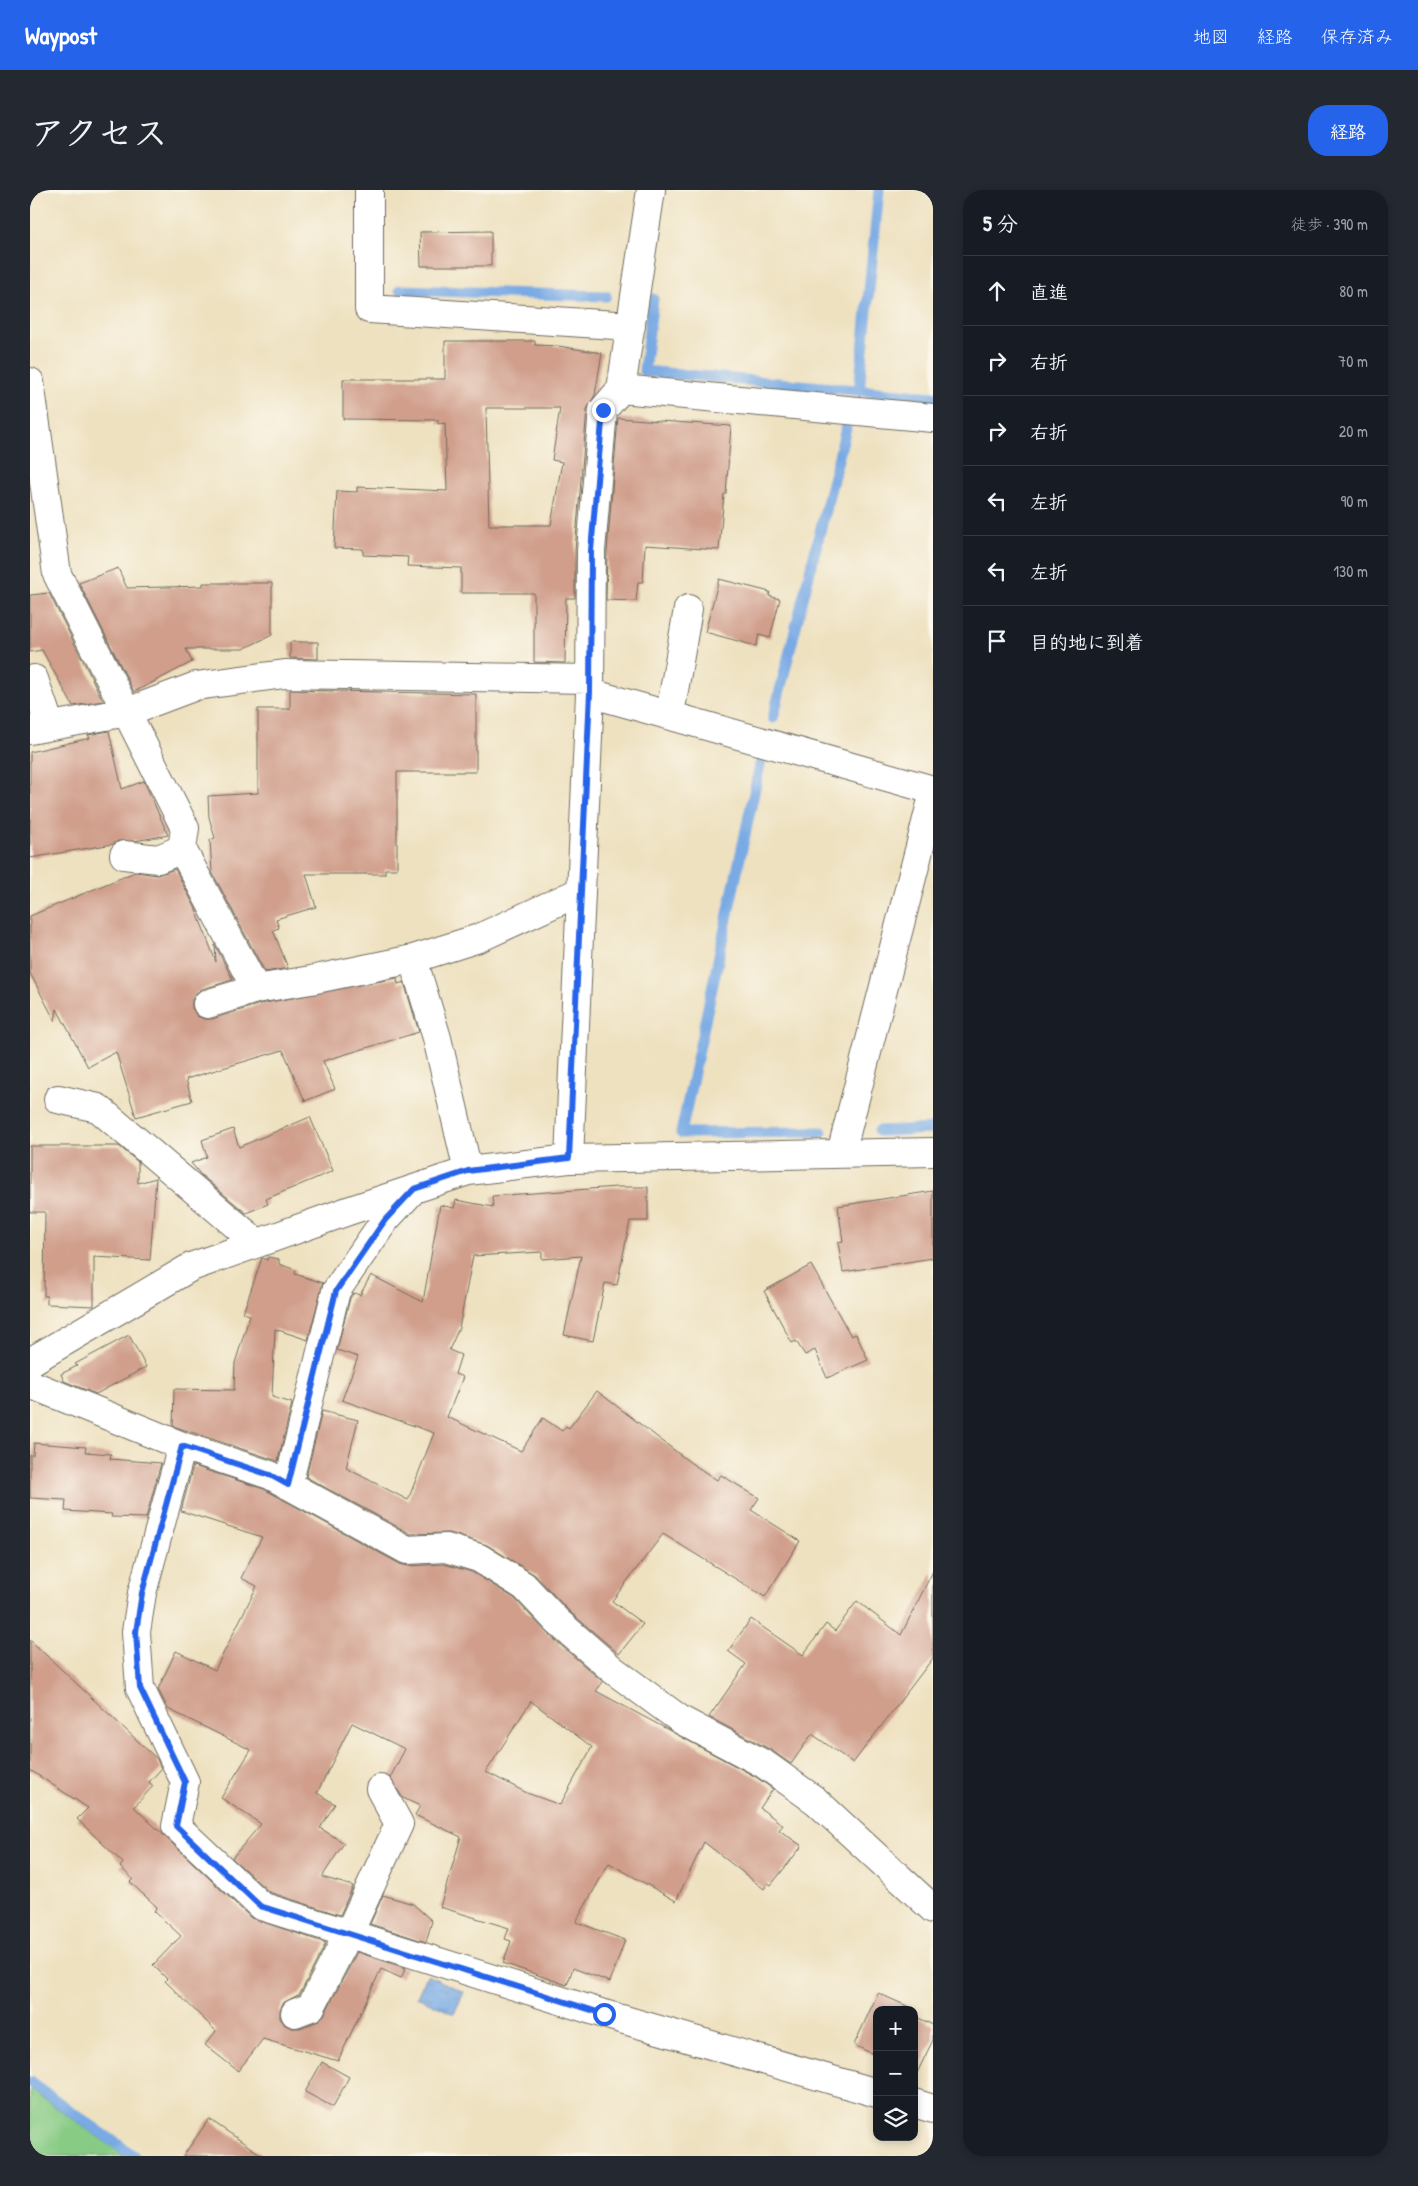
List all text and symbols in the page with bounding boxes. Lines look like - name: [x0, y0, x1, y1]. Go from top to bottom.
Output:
- text: Waypost: [25, 19, 97, 51]
- text: 地図: [1193, 24, 1229, 49]
- text: 経路: [1257, 24, 1293, 49]
- text: 保存済み: [1321, 24, 1393, 49]
- button: 経路: [1308, 105, 1388, 156]
- text: アクセス: [30, 109, 168, 156]
- text: 5 分: [983, 209, 1018, 238]
- text: 徒歩 · 390 m: [1291, 213, 1368, 235]
- icon: ahead: [983, 277, 1011, 305]
- text: 直進: [1030, 279, 1068, 305]
- text: 80 m: [1339, 280, 1368, 302]
- icon: right: [983, 347, 1011, 375]
- text: 右折: [1030, 349, 1068, 375]
- text: 70 m: [1338, 350, 1368, 372]
- route end: [592, 399, 615, 422]
- icon: right: [983, 417, 1011, 445]
- text: 右折: [1030, 419, 1068, 445]
- text: 20 m: [1339, 420, 1368, 442]
- icon: left: [983, 487, 1011, 515]
- text: 左折: [1030, 489, 1068, 515]
- text: 90 m: [1340, 490, 1368, 512]
- icon: left: [983, 557, 1011, 585]
- text: 左折: [1030, 559, 1068, 585]
- text: 130 m: [1333, 560, 1368, 582]
- icon: arrive: [983, 627, 1011, 655]
- text: 目的地に到着: [1030, 629, 1144, 655]
- route start: [593, 2003, 616, 2026]
- map controls: [873, 2006, 918, 2141]
- button: +: [873, 2006, 918, 2051]
- button: −: [873, 2051, 918, 2096]
- button: layers: [873, 2096, 918, 2141]

